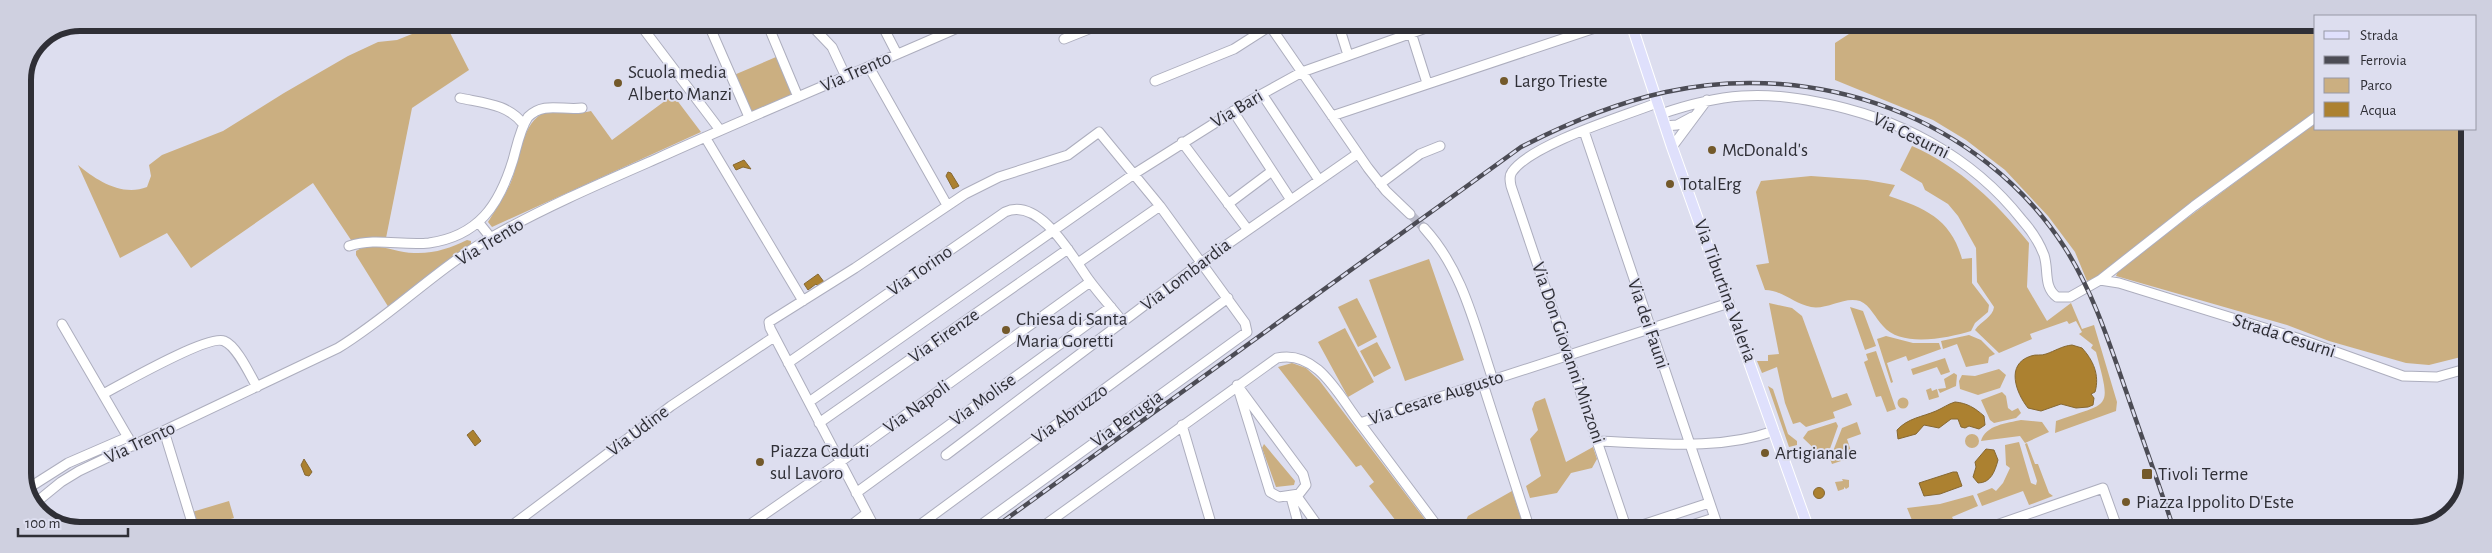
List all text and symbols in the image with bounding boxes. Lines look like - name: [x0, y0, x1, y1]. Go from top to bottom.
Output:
- legend: [2314, 15, 2477, 130]
- text: Strada: [2360, 28, 2398, 43]
- street label: Via Trento: [818, 48, 894, 96]
- text: Ferrovia: [2360, 53, 2407, 68]
- place label: Scuola media Alberto Manzi: [628, 63, 732, 104]
- place label: Largo Trieste: [1514, 72, 1608, 91]
- marker: Largo Trieste: [1498, 75, 1510, 87]
- marker: Scuola media Alberto Manzi: [612, 77, 624, 89]
- text: Parco: [2360, 78, 2392, 93]
- street label: Via Bari: [1208, 86, 1266, 132]
- text: Acqua: [2360, 103, 2396, 118]
- street label: Via Cesurni: [1870, 109, 1952, 163]
- place label: McDonald's: [1722, 141, 1808, 160]
- marker: McDonald's: [1706, 144, 1718, 156]
- place label: TotalErg: [1680, 175, 1742, 194]
- marker: TotalErg: [1664, 178, 1676, 190]
- street label: Via Trento: [453, 215, 527, 269]
- street label: Via Tiburtina Valeria: [1690, 217, 1760, 365]
- street label: Via Lombardia: [1138, 235, 1235, 315]
- street label: Via Torino: [884, 242, 956, 300]
- street label: Via Don Giovanni Minzoni: [1528, 260, 1608, 446]
- street label: Via dei Fauni: [1624, 276, 1672, 372]
- street label: Via Firenze: [905, 305, 983, 367]
- place label: Chiesa di Santa Maria Goretti: [1016, 310, 1128, 351]
- street label: Strada Cesurni: [2230, 310, 2338, 362]
- marker: Chiesa di Santa Maria Goretti: [1000, 324, 1012, 336]
- street label: Via Cesare Augusto: [1366, 367, 1506, 429]
- street label: Via Molise: [947, 370, 1019, 430]
- street label: Via Napoli: [880, 377, 954, 437]
- street label: Via Abruzzo: [1029, 380, 1111, 448]
- street label: Via Perugia: [1088, 387, 1167, 451]
- street label: Via Udine: [604, 402, 672, 460]
- street label: Via Trento: [102, 419, 178, 467]
- place label: Piazza Caduti sul Lavoro: [770, 442, 870, 483]
- place label: Artigianale: [1775, 444, 1857, 463]
- marker: Artigianale: [1759, 447, 1771, 459]
- marker: Piazza Caduti sul Lavoro: [754, 456, 766, 468]
- place label: Tivoli Terme: [2158, 465, 2248, 484]
- marker: Tivoli Terme: [2140, 467, 2154, 481]
- place label: Piazza Ippolito D'Este: [2136, 493, 2294, 512]
- marker: Piazza Ippolito D'Este: [2120, 496, 2132, 508]
- scale bar: [18, 506, 128, 538]
- text: 100 m: [25, 516, 60, 531]

